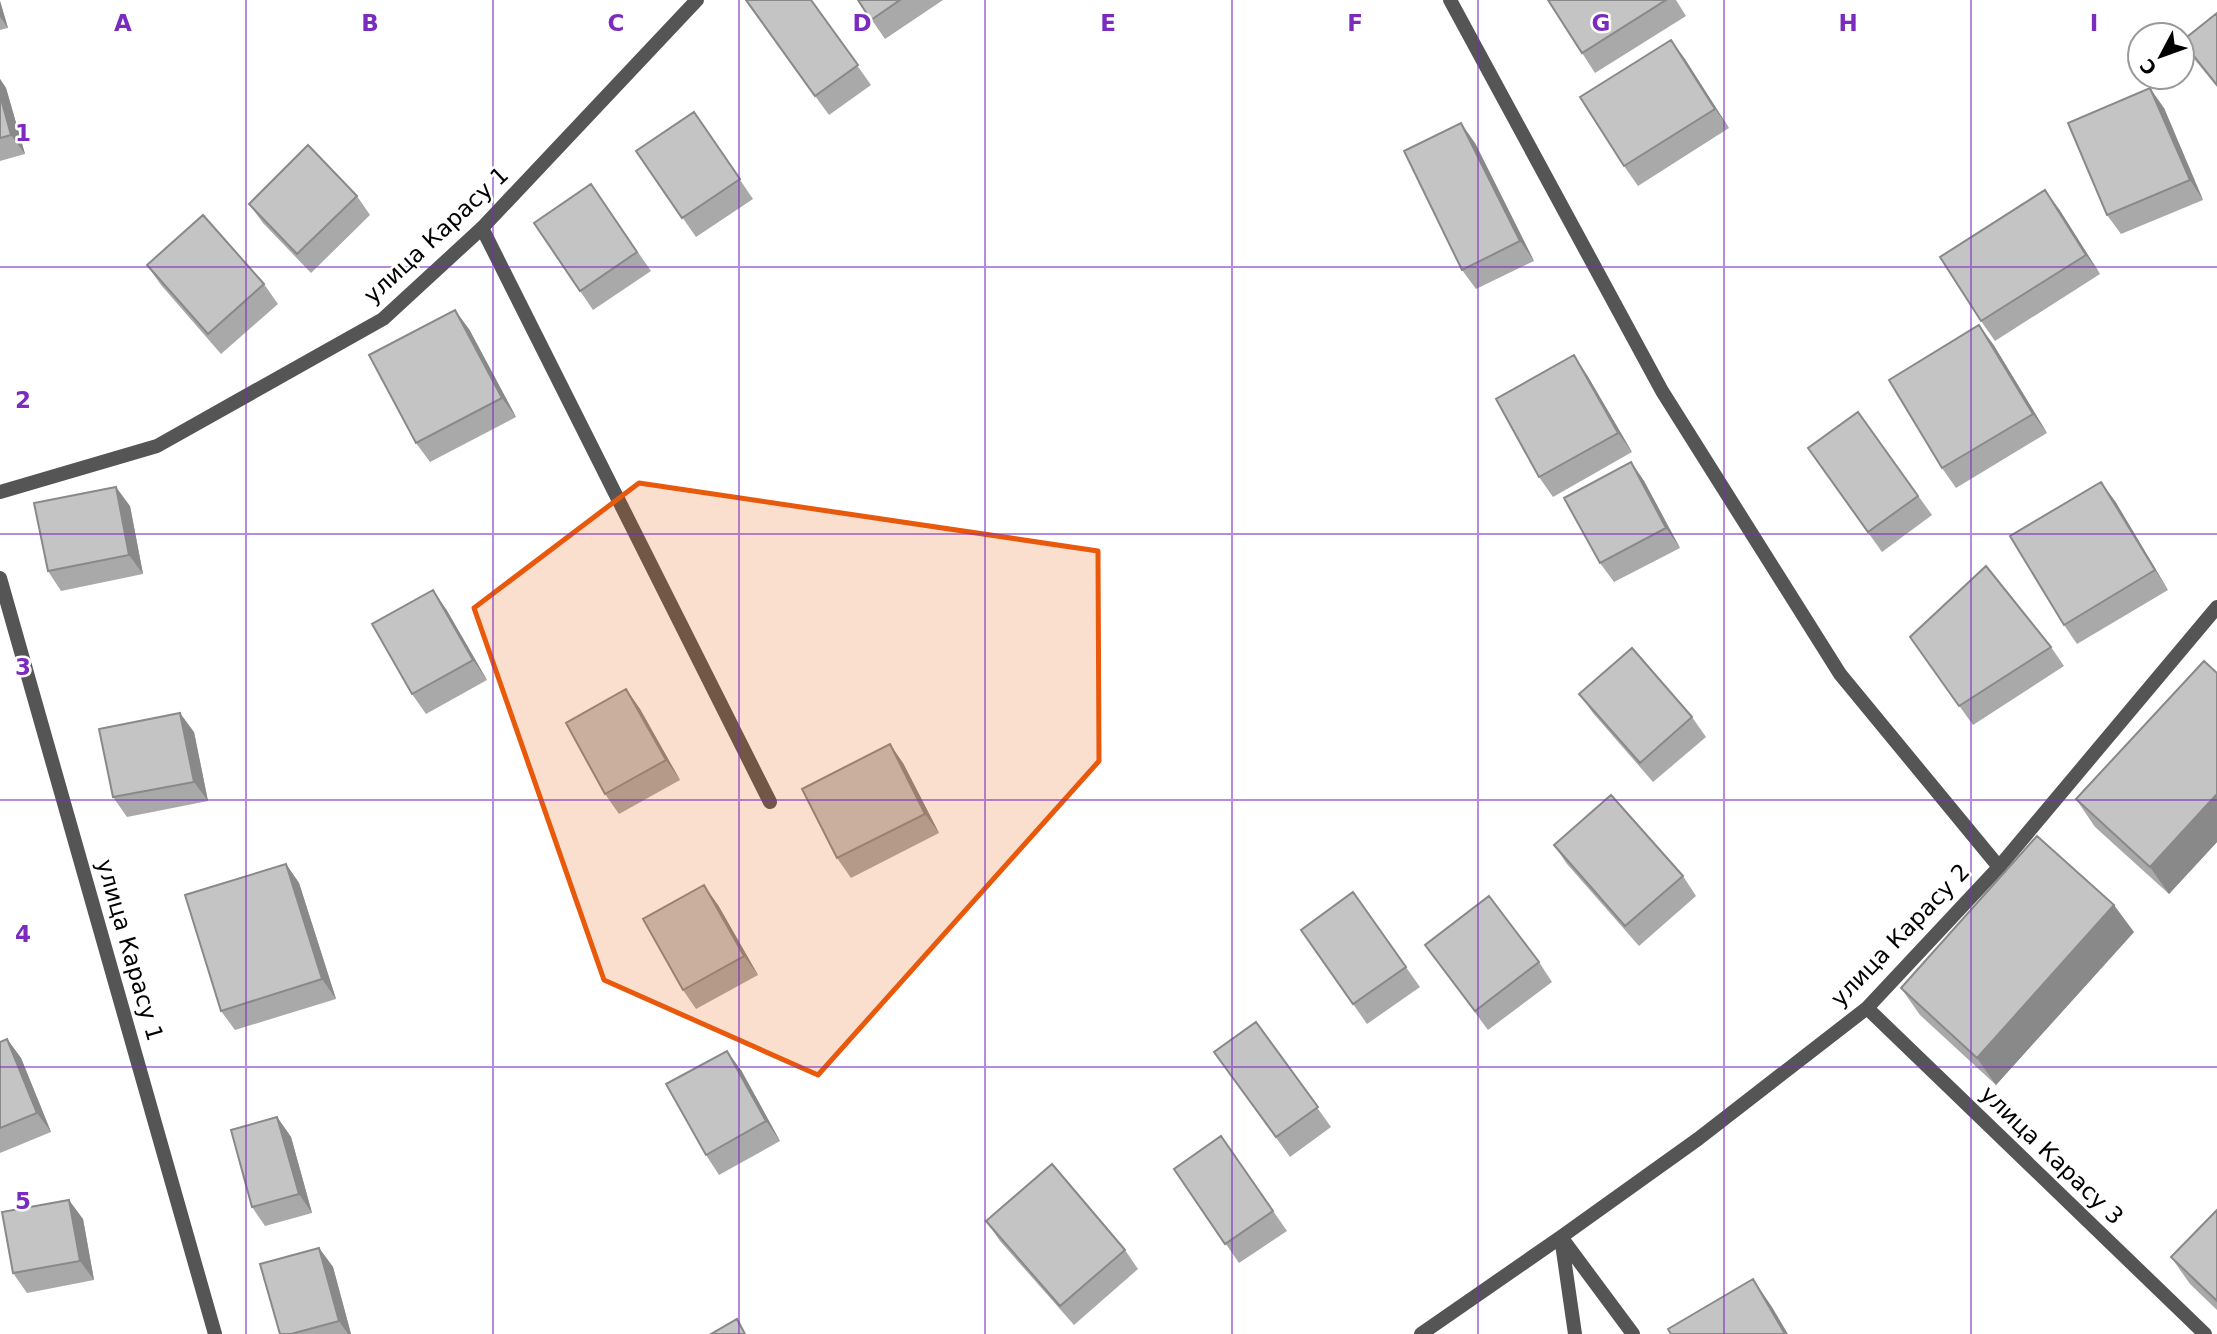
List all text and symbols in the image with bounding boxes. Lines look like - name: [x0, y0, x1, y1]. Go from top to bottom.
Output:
- text: A: [114, 10, 132, 36]
- text: B: [361, 10, 379, 36]
- text: C: [608, 10, 624, 36]
- text: D: [852, 10, 872, 36]
- text: E: [1100, 10, 1116, 36]
- text: F: [1347, 10, 1363, 36]
- text: G: [1592, 10, 1610, 36]
- text: H: [1838, 10, 1858, 36]
- text: I: [2090, 10, 2098, 36]
- north arrow: [2126, 21, 2196, 91]
- text: С: [2135, 55, 2161, 80]
- text: 1: [15, 120, 31, 146]
- street label: улица Карасу 1: [359, 162, 513, 308]
- text: 2: [15, 387, 31, 413]
- text: 3: [15, 654, 31, 680]
- street label: улица Карасу 1: [92, 856, 168, 1044]
- street label: улица Карасу 2: [1825, 858, 1975, 1012]
- text: 4: [15, 921, 31, 947]
- street label: улица Карасу 3: [1975, 1080, 2129, 1230]
- text: 5: [15, 1188, 31, 1214]

